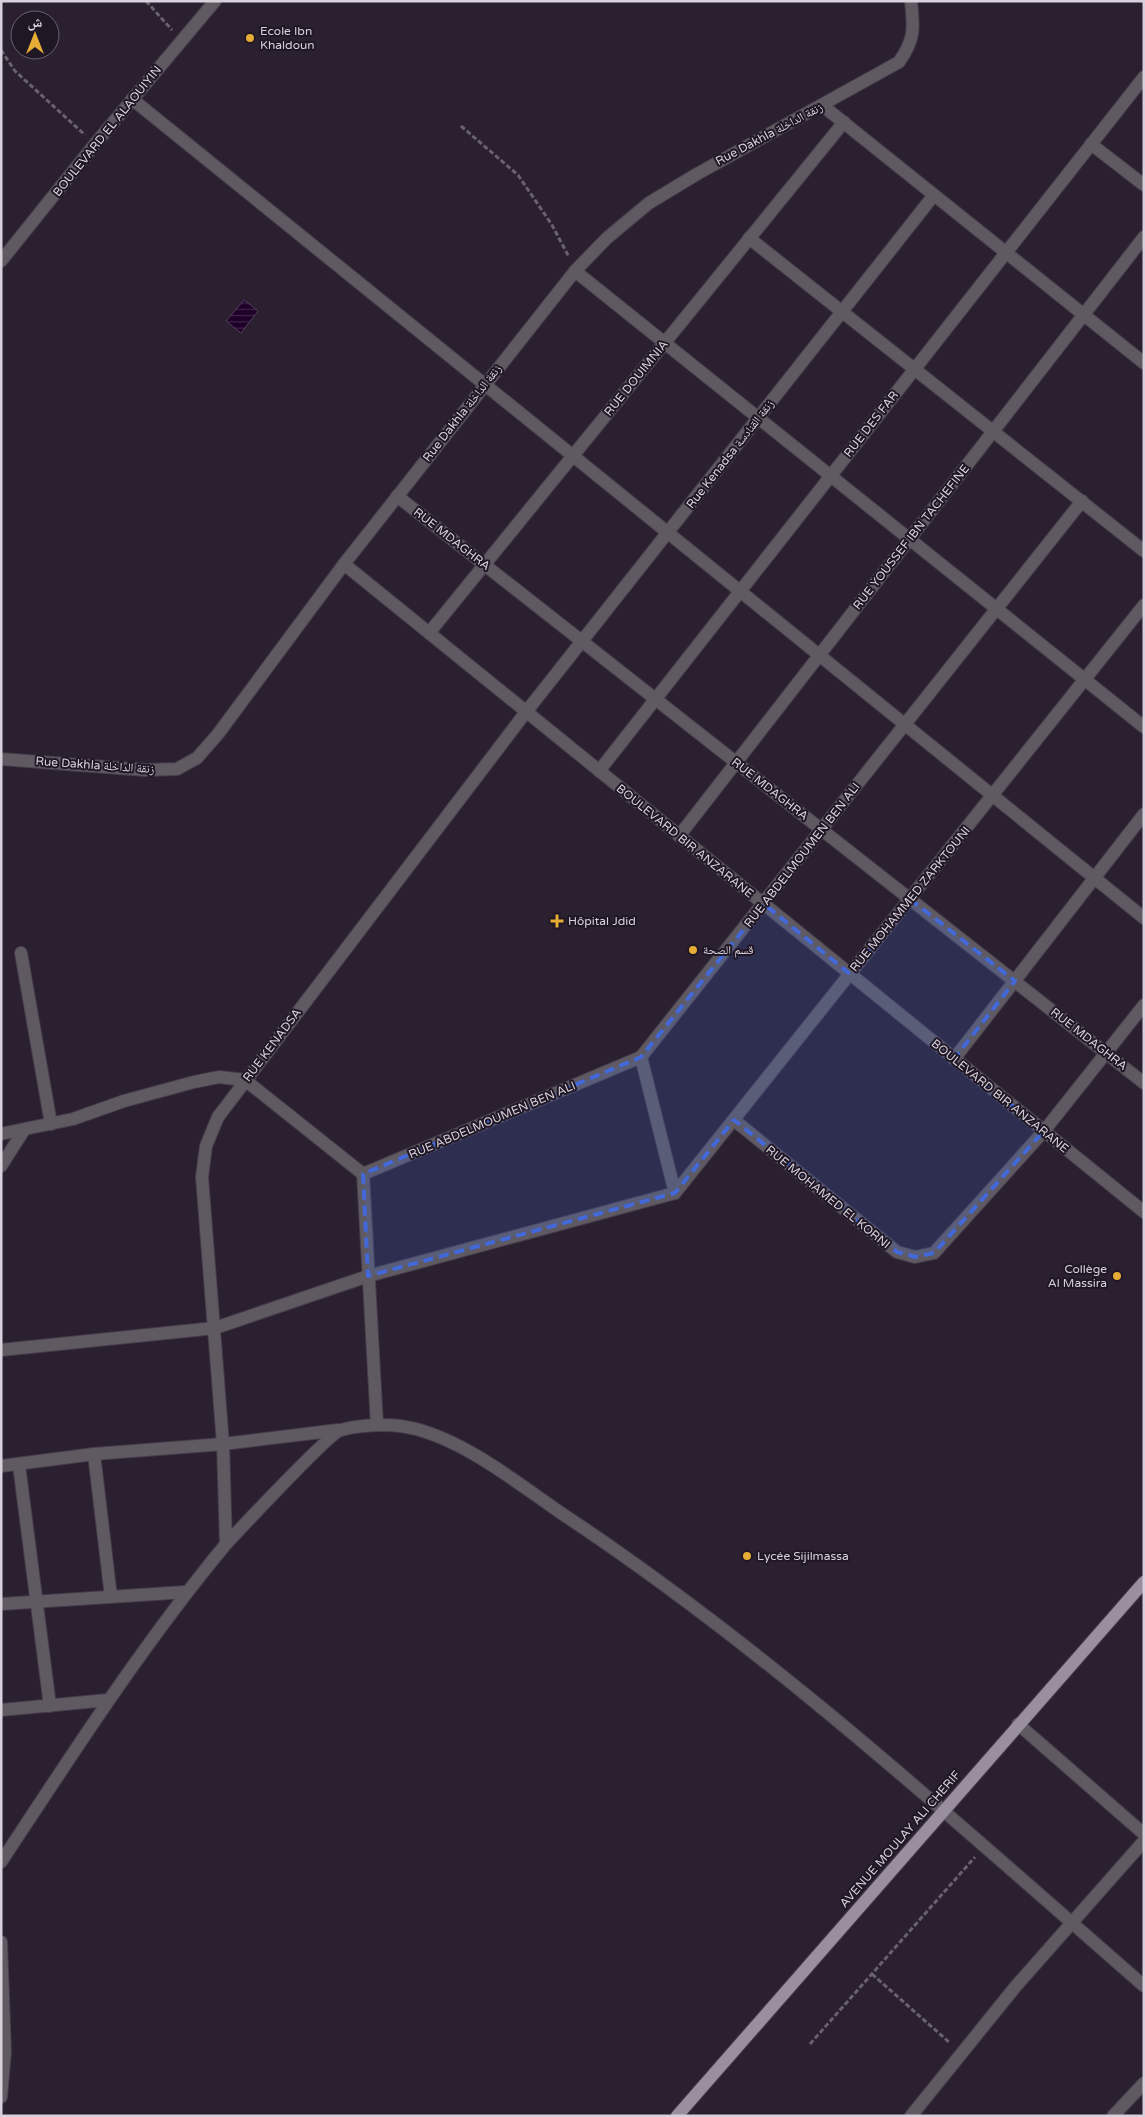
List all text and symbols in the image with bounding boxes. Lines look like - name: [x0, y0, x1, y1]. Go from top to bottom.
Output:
- north arrow: [10, 10, 60, 60]
- text: ش: [28, 14, 43, 31]
- place label: Ecole Ibn Khaldoun: [260, 24, 315, 52]
- marker: Ecole Ibn Khaldoun: [244, 32, 256, 44]
- street label: BOULEVARD EL ALAOUIYIN: [50, 63, 164, 199]
- street label: Rue Dakhla زنقة الداخلة: [713, 100, 825, 168]
- street label: RUE DOUIMNIA: [601, 337, 671, 419]
- street label: Rue Dakhla زنقة الداخلة: [420, 361, 504, 464]
- street label: RUE DES FAR: [841, 388, 901, 460]
- street label: Rue Kenadsa زنقة القنادسة: [683, 397, 777, 511]
- street label: RUE YOUSSEF IBN TACHEFINE: [850, 461, 972, 612]
- street label: RUE MDAGHRA: [411, 505, 493, 573]
- street label: Rue Dakhla زنقة الداخلة: [35, 754, 155, 776]
- street label: RUE MDAGHRA: [729, 755, 811, 823]
- street label: RUE ABDELMOUMEN BEN ALI: [741, 780, 863, 930]
- street label: BOULEVARD BIR ANZARANE: [614, 781, 757, 901]
- street label: RUE MOHAMMED ZARKTOUNI: [847, 824, 973, 974]
- marker: Hôpital Jdid: [550, 914, 564, 928]
- place label: Hôpital Jdid: [568, 914, 636, 928]
- place label: قسم الصحة: [703, 943, 754, 958]
- marker: قسم الصحة: [687, 944, 699, 956]
- street label: RUE MDAGHRA: [1048, 1005, 1130, 1073]
- street label: RUE KENADSA: [240, 1006, 304, 1084]
- street label: BOULEVARD BIR ANZARANE: [929, 1036, 1072, 1156]
- street label: RUE ABDELMOUMEN BEN ALI: [407, 1078, 577, 1162]
- street label: RUE MOHAMED EL KORNI: [763, 1143, 893, 1251]
- place label: Collège Al Massira: [1048, 1262, 1107, 1290]
- marker: Collège Al Massira: [1111, 1270, 1123, 1282]
- place label: Lycée Sijilmassa: [757, 1549, 849, 1563]
- marker: Lycée Sijilmassa: [741, 1550, 753, 1562]
- street label: AVENUE MOULAY ALI CHERIF: [837, 1768, 963, 1910]

